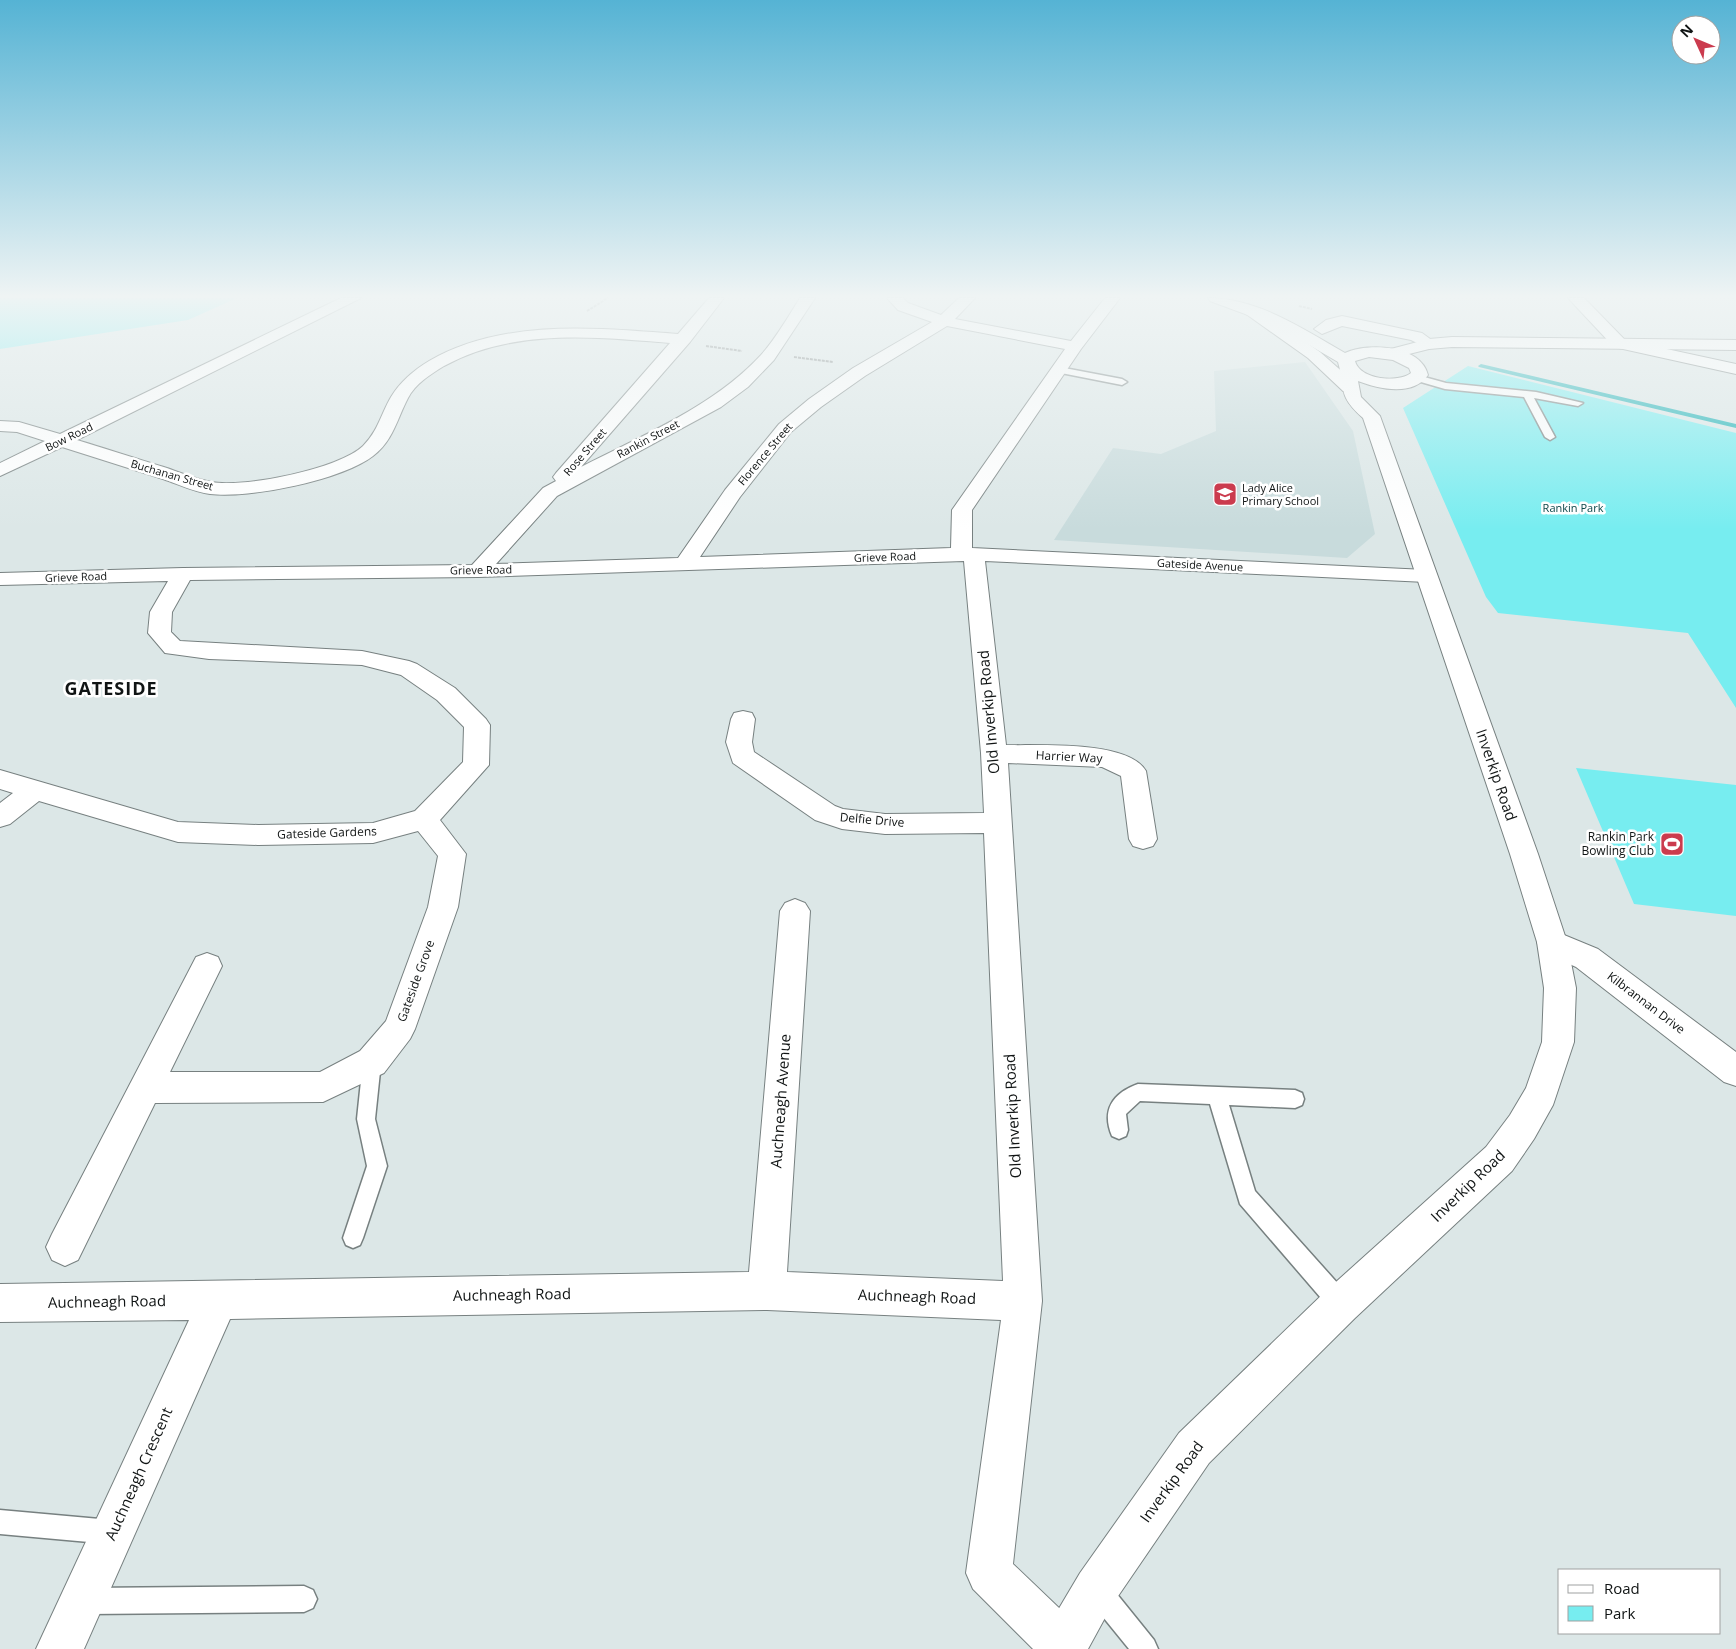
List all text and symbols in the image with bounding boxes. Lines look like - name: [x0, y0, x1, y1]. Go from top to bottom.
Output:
- north arrow: [1671, 15, 1721, 65]
- text: N: [1675, 20, 1697, 41]
- street label: Rankin Street: [614, 416, 682, 461]
- street label: Bow Road: [42, 419, 95, 455]
- street label: Florence Street: [734, 419, 795, 488]
- street label: Rose Street: [560, 425, 609, 479]
- street label: Buchanan Street: [129, 456, 215, 493]
- place label: Lady Alice Primary School: [1242, 480, 1319, 508]
- school or university icon: Lady Alice Primary School: [1212, 481, 1238, 507]
- park label: Rankin Park: [1543, 500, 1604, 515]
- street label: Grieve Road: [854, 548, 916, 565]
- street label: Gateside Avenue: [1157, 555, 1244, 574]
- street label: Grieve Road: [450, 561, 512, 578]
- street label: Grieve Road: [45, 568, 107, 585]
- street label: Old Inverkip Road: [973, 649, 1003, 775]
- district label: GATESIDE: [64, 676, 158, 700]
- street label: Inverkip Road: [1472, 726, 1522, 823]
- street label: Harrier Way: [1035, 746, 1104, 767]
- street label: Delfie Drive: [839, 808, 905, 831]
- street label: Gateside Gardens: [277, 822, 377, 843]
- place label: Rankin Park Bowling Club: [1581, 828, 1655, 859]
- sports icon: Rankin Park Bowling Club: [1659, 831, 1685, 857]
- street label: Gateside Grove: [393, 937, 438, 1024]
- street label: Kilbrannan Drive: [1604, 968, 1689, 1038]
- street label: Auchneagh Avenue: [765, 1033, 795, 1169]
- street label: Old Inverkip Road: [999, 1053, 1025, 1179]
- street label: Inverkip Road: [1426, 1145, 1509, 1226]
- street label: Auchneagh Road: [453, 1283, 571, 1305]
- street label: Auchneagh Road: [858, 1284, 976, 1308]
- street label: Auchneagh Road: [48, 1290, 166, 1312]
- street label: Auchneagh Crescent: [100, 1404, 176, 1543]
- street label: Inverkip Road: [1135, 1437, 1207, 1526]
- legend: [1558, 1569, 1721, 1634]
- text: Road: [1604, 1578, 1640, 1598]
- text: Park: [1604, 1603, 1635, 1623]

